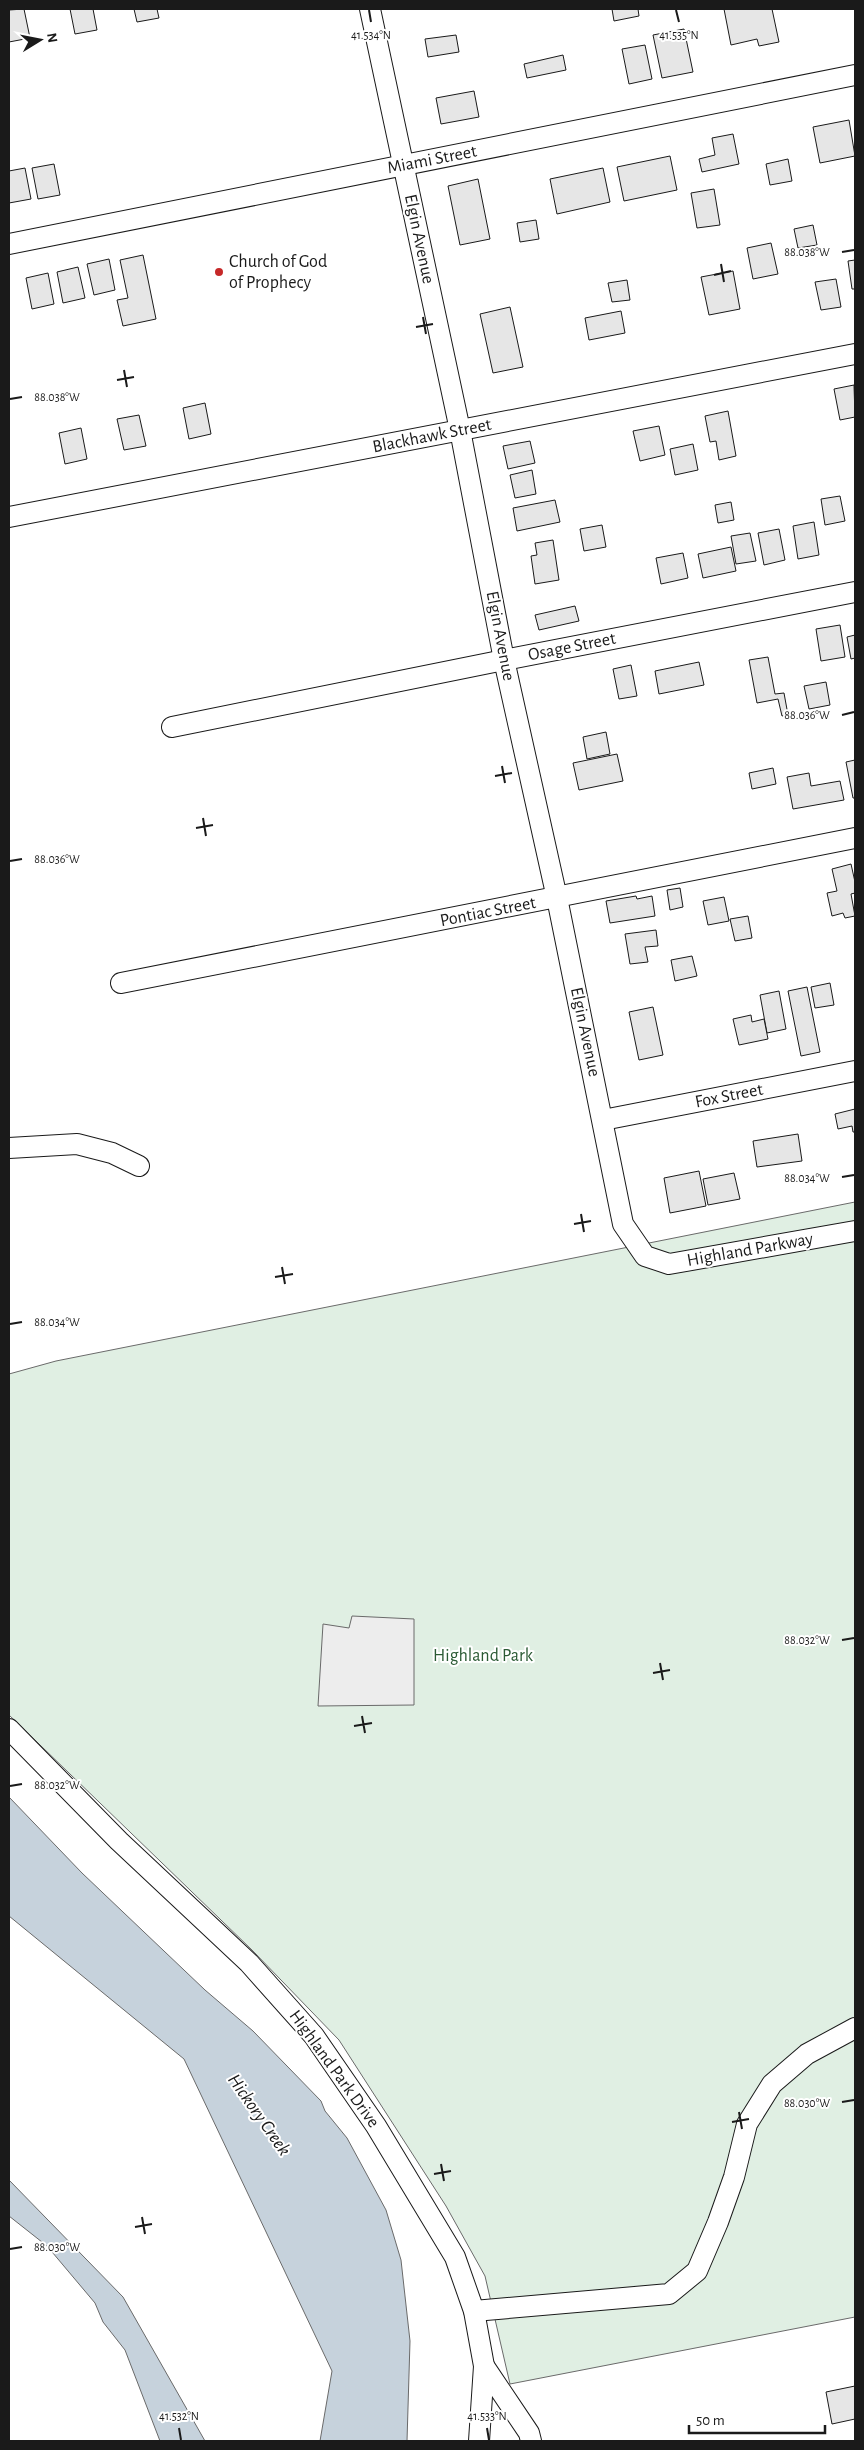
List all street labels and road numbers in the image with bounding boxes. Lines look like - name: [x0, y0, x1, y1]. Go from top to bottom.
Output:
- street label: Miami Street: [386, 142, 479, 177]
- street label: Elgin Avenue: [401, 193, 437, 285]
- street label: Blackhawk Street: [371, 416, 493, 456]
- street label: Elgin Avenue: [482, 590, 518, 682]
- street label: Osage Street: [527, 630, 618, 664]
- street label: Pontiac Street: [439, 894, 538, 930]
- street label: Elgin Avenue: [567, 986, 603, 1078]
- street label: Fox Street: [693, 1081, 765, 1111]
- street label: Highland Parkway: [686, 1230, 815, 1270]
- street label: Highland Park Drive: [285, 2007, 383, 2131]

